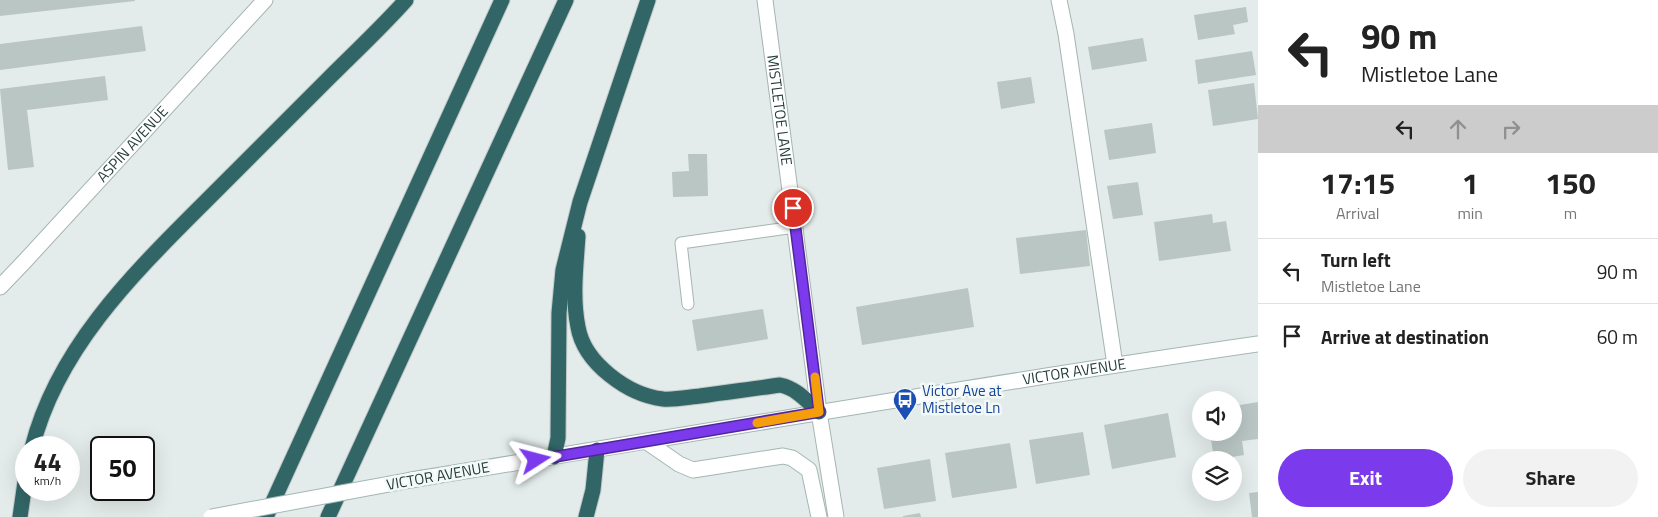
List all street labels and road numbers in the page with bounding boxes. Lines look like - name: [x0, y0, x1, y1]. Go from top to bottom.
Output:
- street label: MISTLETOE LANE: [761, 53, 799, 167]
- street label: ASPIN AVENUE: [91, 100, 173, 187]
- street label: VICTOR AVENUE: [1021, 352, 1127, 391]
- street label: VICTOR AVENUE: [385, 455, 491, 496]

